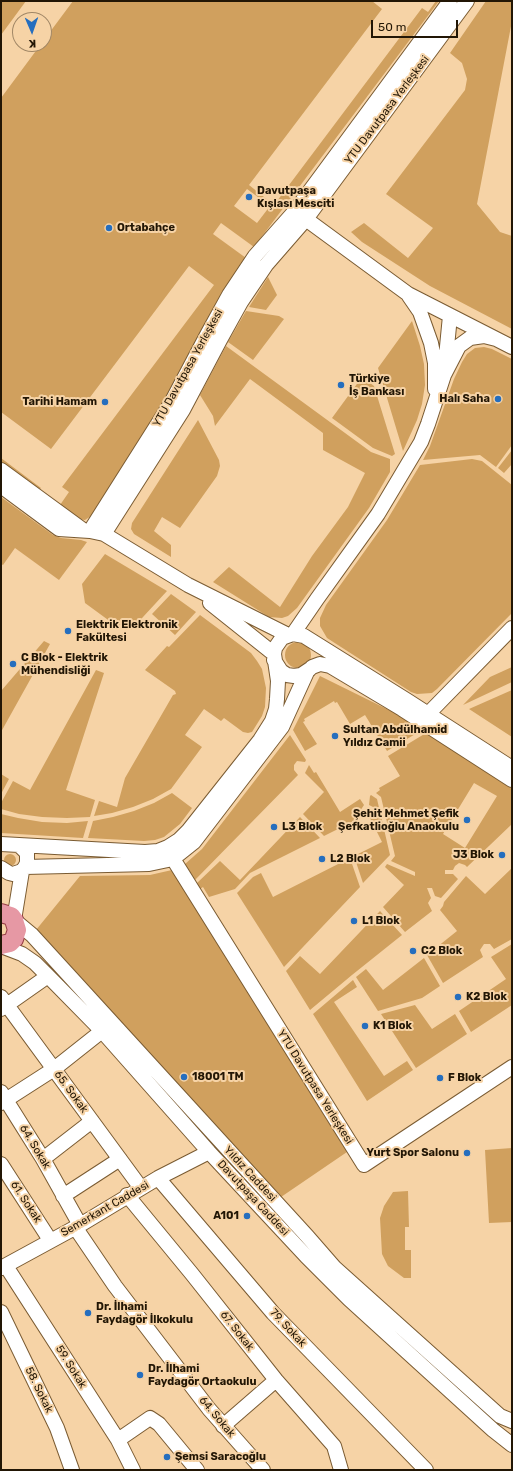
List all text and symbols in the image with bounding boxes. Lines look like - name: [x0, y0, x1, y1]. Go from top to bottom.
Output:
- north arrow: [12, 12, 52, 52]
- scale bar: [373, 12, 460, 38]
- text: 50 m: [378, 20, 406, 34]
- text: K: [29, 37, 36, 50]
- street label: YTU Davutpasa Yerleşkesi: [342, 53, 432, 167]
- place label: Davutpaşa Kışlası Mesciti: [257, 184, 334, 210]
- marker: Davutpaşa Kışlası Mesciti: [244, 192, 254, 202]
- place label: Ortabahçe: [117, 221, 175, 235]
- marker: Ortabahçe: [104, 223, 114, 233]
- street label: YTU Davutpasa Yerleşkesi: [150, 307, 226, 429]
- place label: Türkiye İş Bankası: [349, 372, 404, 398]
- marker: Türkiye İş Bankası: [336, 380, 346, 390]
- place label: Halı Saha: [439, 392, 490, 406]
- marker: Halı Saha: [493, 394, 503, 404]
- place label: Tarihi Hamam: [22, 395, 97, 409]
- marker: Tarihi Hamam: [100, 397, 110, 407]
- place label: Elektrik Elektronik Fakültesi: [76, 618, 178, 644]
- marker: Elektrik Elektronik Fakültesi: [63, 626, 73, 636]
- place label: C Blok - Elektrik Mühendisliği: [21, 651, 108, 677]
- marker: C Blok - Elektrik Mühendisliği: [8, 659, 18, 669]
- place label: Sultan Abdülhamid Yıldız Camii: [343, 723, 447, 749]
- marker: Sultan Abdülhamid Yıldız Camii: [330, 731, 340, 741]
- place label: Şehit Mehmet Şefik Şefkatlioğlu Anaokulu: [338, 807, 459, 833]
- marker: Şehit Mehmet Şefik Şefkatlioğlu Anaokulu: [462, 815, 472, 825]
- place label: L3 Blok: [282, 820, 322, 834]
- marker: L3 Blok: [269, 822, 279, 832]
- place label: J3 Blok: [453, 848, 494, 862]
- marker: J3 Blok: [497, 850, 507, 860]
- place label: L2 Blok: [330, 852, 370, 866]
- marker: L2 Blok: [317, 854, 327, 864]
- place label: L1 Blok: [362, 914, 400, 928]
- marker: L1 Blok: [349, 916, 359, 926]
- place label: C2 Blok: [421, 944, 462, 958]
- marker: C2 Blok: [408, 946, 418, 956]
- place label: K2 Blok: [466, 990, 507, 1004]
- marker: K2 Blok: [453, 992, 463, 1002]
- place label: K1 Blok: [373, 1019, 412, 1033]
- marker: K1 Blok: [360, 1021, 370, 1031]
- street label: YTU Davutpasa Yerleşkesi: [274, 1027, 356, 1147]
- street label: 65. Sokak: [51, 1068, 91, 1116]
- place label: 18001 TM: [192, 1070, 244, 1084]
- place label: F Blok: [448, 1071, 481, 1085]
- marker: 18001 TM: [179, 1072, 189, 1082]
- marker: F Blok: [435, 1073, 445, 1083]
- street label: 64. Sokak: [17, 1123, 53, 1171]
- street label: Yıldız Caddesi: [221, 1144, 279, 1204]
- place label: Yurt Spor Salonu: [367, 1146, 459, 1160]
- marker: Yurt Spor Salonu: [462, 1148, 472, 1158]
- street label: Davutpaşa Caddesi: [215, 1157, 291, 1239]
- street label: Semerkant Caddesi: [59, 1178, 151, 1240]
- street label: 61. Sokak: [8, 1179, 44, 1225]
- place label: A101: [213, 1209, 239, 1223]
- marker: A101: [242, 1211, 252, 1221]
- place label: Dr. İlhami Faydagör İlkokulu: [96, 1300, 193, 1326]
- street label: 79. Sokak: [267, 1306, 309, 1350]
- marker: Dr. İlhami Faydagör İlkokulu: [83, 1308, 93, 1318]
- street label: 67. Sokak: [217, 1308, 257, 1354]
- street label: 59. Sokak: [53, 1343, 89, 1391]
- place label: Dr. İlhami Faydagör Ortaokulu: [148, 1362, 257, 1388]
- street label: 58. Sokak: [22, 1365, 56, 1415]
- marker: Dr. İlhami Faydagör Ortaokulu: [135, 1370, 145, 1380]
- street label: 64. Sokak: [196, 1394, 238, 1440]
- place label: Şemsi Saracoğlu: [175, 1450, 266, 1464]
- marker: Şemsi Saracoğlu: [162, 1452, 172, 1462]

